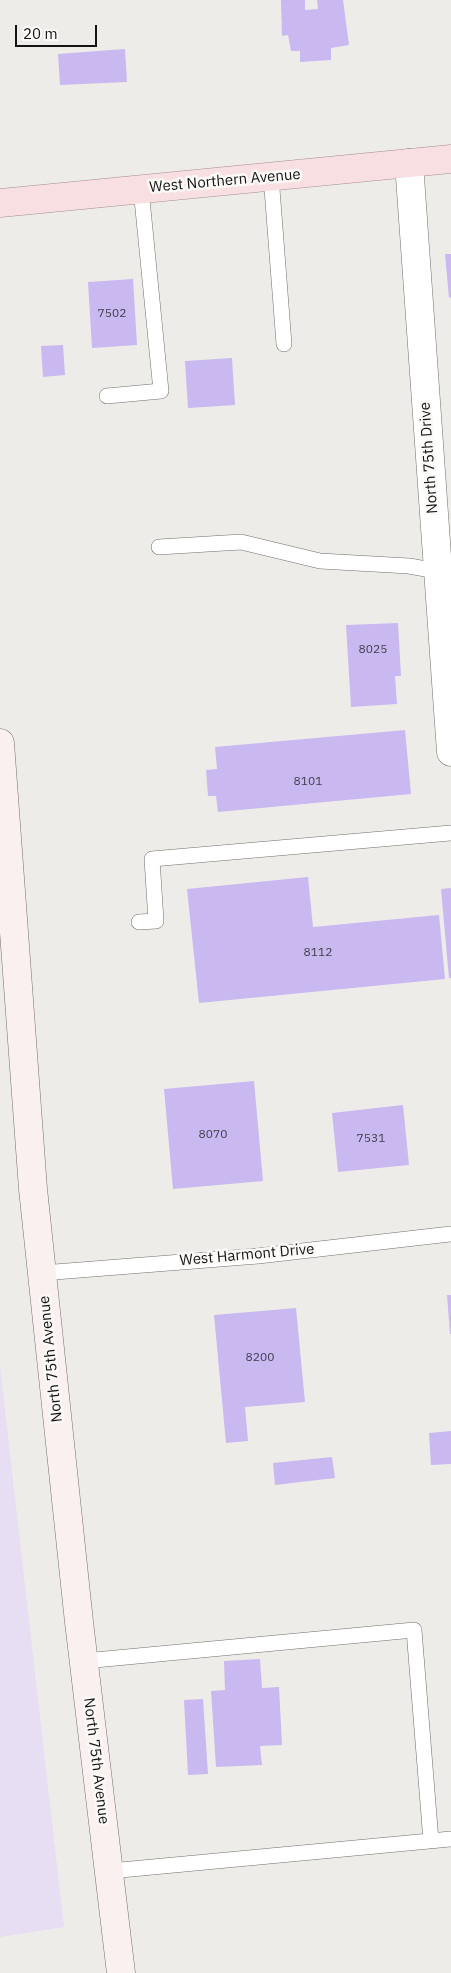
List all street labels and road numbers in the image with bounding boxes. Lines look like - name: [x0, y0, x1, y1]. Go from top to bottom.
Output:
- street label: West Northern Avenue: [149, 165, 301, 197]
- street label: North 75th Drive: [416, 401, 442, 515]
- street label: West Harmont Drive: [179, 1240, 315, 1270]
- street label: North 75th Avenue: [35, 1295, 67, 1423]
- street label: North 75th Avenue: [79, 1697, 113, 1825]

